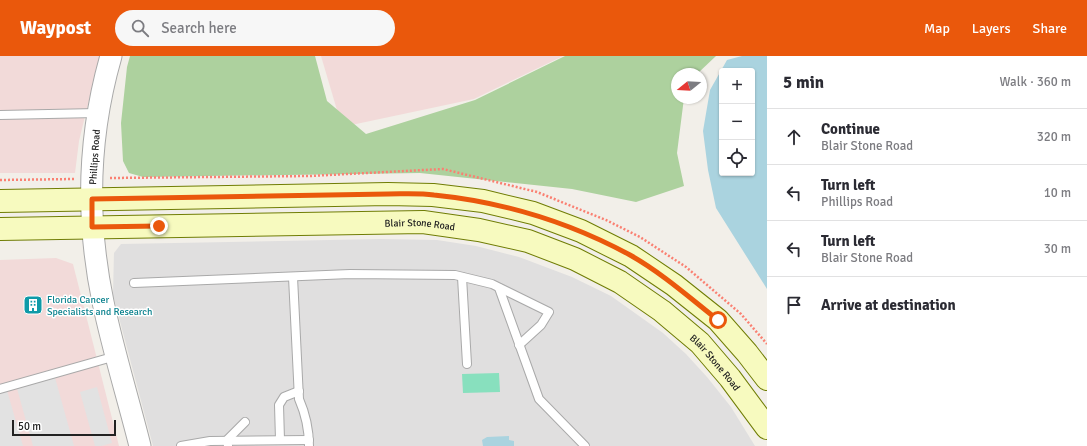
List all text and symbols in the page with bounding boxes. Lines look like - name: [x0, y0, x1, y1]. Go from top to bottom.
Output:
- search box: [115, 10, 395, 46]
- text: Waypost: [20, 16, 91, 40]
- icon: search: [129, 17, 151, 39]
- text: Search here: [161, 19, 237, 37]
- text: Map: [924, 20, 950, 37]
- text: Layers: [972, 20, 1011, 37]
- text: Share: [1033, 20, 1067, 37]
- north arrow: [671, 68, 707, 104]
- map controls: [719, 68, 755, 176]
- button: +: [719, 68, 755, 104]
- text: 5 min: [783, 72, 824, 93]
- text: Walk · 360 m: [1000, 74, 1071, 90]
- button: −: [719, 104, 755, 140]
- text: Continue: [821, 120, 880, 138]
- icon: ahead: [783, 126, 805, 148]
- street label: Phillips Road: [87, 129, 103, 185]
- text: 320 m: [1037, 129, 1071, 145]
- text: Blair Stone Road: [821, 138, 913, 154]
- button: locate: [719, 140, 755, 176]
- text: Turn left: [821, 176, 875, 194]
- icon: left: [783, 182, 805, 204]
- text: 10 m: [1044, 185, 1071, 201]
- text: Phillips Road: [821, 194, 893, 210]
- route end: [150, 217, 168, 235]
- street label: Blair Stone Road: [384, 217, 456, 234]
- text: Turn left: [821, 232, 875, 250]
- icon: left: [783, 238, 805, 260]
- text: 30 m: [1044, 241, 1071, 257]
- text: Blair Stone Road: [821, 250, 913, 266]
- building icon: Florida Cancer Specialists and Research: [22, 294, 44, 316]
- place label: Florida Cancer Specialists and Research: [47, 294, 153, 318]
- icon: arrive: [783, 294, 805, 316]
- text: Arrive at destination: [821, 296, 956, 314]
- route start: [709, 311, 727, 329]
- street label: Blair Stone Road: [687, 332, 742, 393]
- scale bar: [12, 418, 116, 437]
- text: 50 m: [18, 420, 41, 433]

